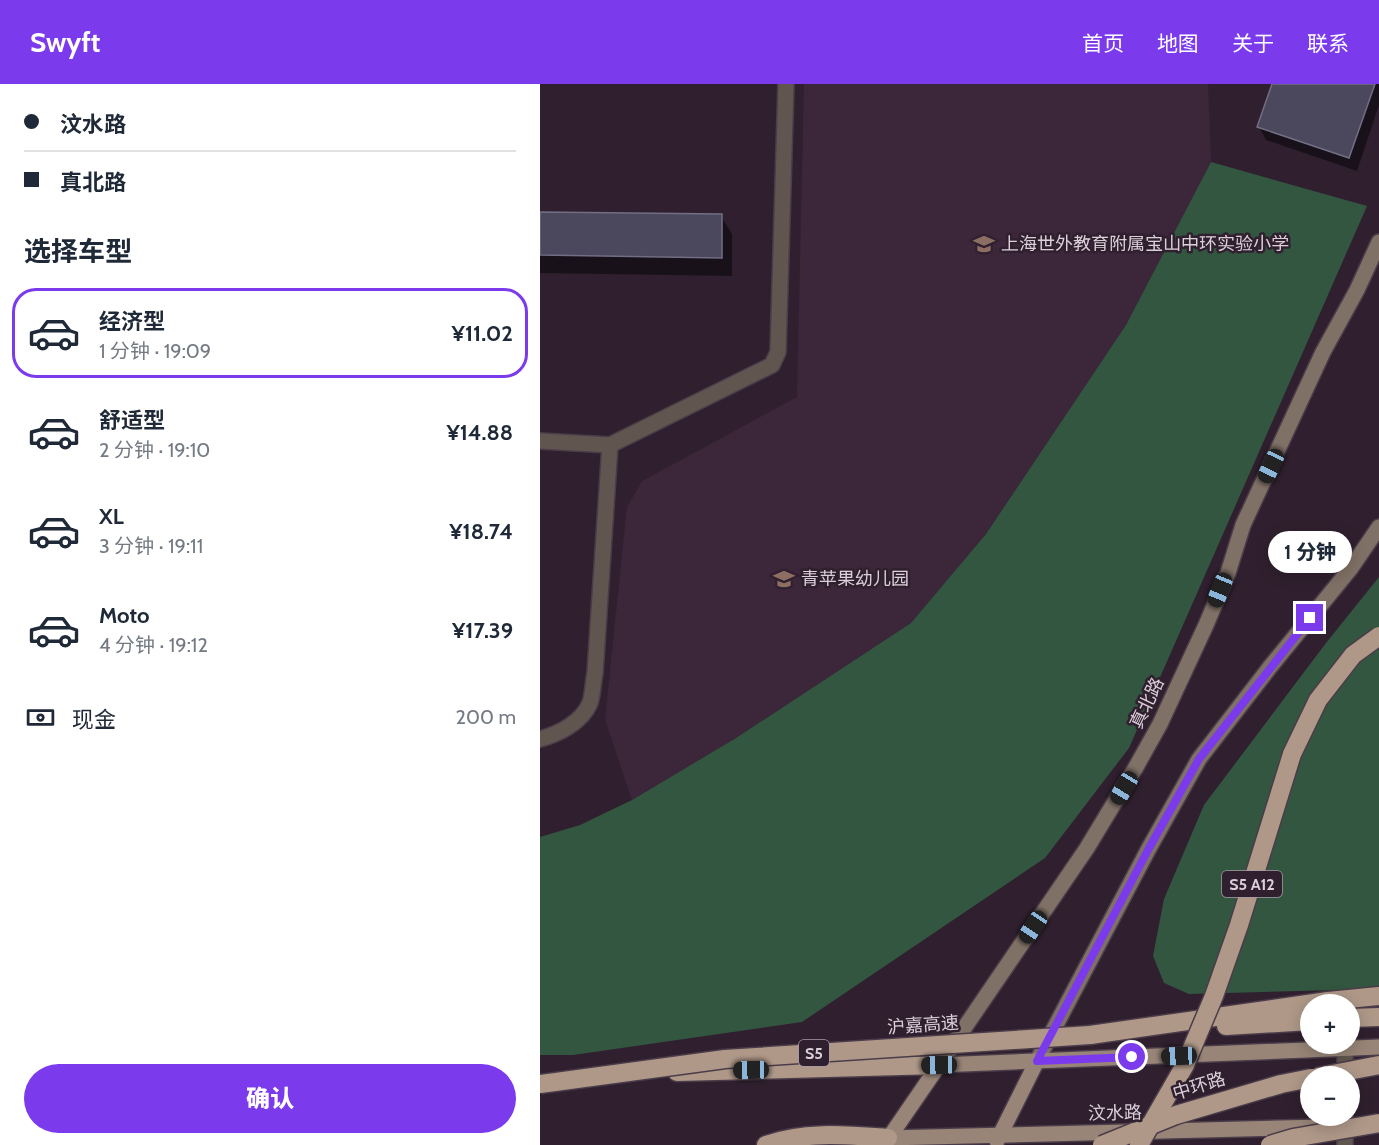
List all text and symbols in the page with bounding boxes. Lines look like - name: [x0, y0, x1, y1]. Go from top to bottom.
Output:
- text: Swyft: [30, 25, 101, 59]
- text: 首页: [1082, 31, 1124, 56]
- text: 地图: [1157, 31, 1199, 56]
- text: 关于: [1232, 31, 1274, 56]
- text: 联系: [1307, 31, 1349, 56]
- text: 汶水路: [60, 111, 126, 138]
- text: 真北路: [60, 169, 126, 196]
- school or university icon: 上海世外教育附属宝山中环实验小学: [972, 232, 996, 256]
- place label: 上海世外教育附属宝山中环实验小学: [1001, 233, 1289, 255]
- text: 选择车型: [24, 235, 132, 268]
- icon: car: [27, 306, 81, 360]
- text: 经济型: [99, 308, 165, 335]
- text: ¥11.02: [452, 320, 513, 347]
- text: 1 分钟 · 19:09: [99, 339, 211, 363]
- icon: car: [27, 405, 81, 459]
- text: 舒适型: [99, 407, 165, 434]
- text: ¥14.88: [446, 419, 513, 446]
- text: 2 分钟 · 19:10: [99, 438, 210, 462]
- car: [1255, 446, 1287, 486]
- text: XL: [99, 503, 124, 530]
- icon: car: [27, 504, 81, 558]
- text: ¥18.74: [449, 518, 513, 545]
- callout: 1 分钟: [1268, 531, 1352, 573]
- text: 3 分钟 · 19:11: [99, 534, 203, 558]
- text: 1 分钟: [1284, 540, 1336, 564]
- school or university icon: 青苹果幼儿园: [772, 567, 796, 591]
- place label: 青苹果幼儿园: [801, 568, 909, 590]
- car: [1205, 570, 1235, 610]
- text: Moto: [99, 602, 150, 629]
- icon: car: [27, 603, 81, 657]
- route end: [1296, 604, 1323, 631]
- text: ¥17.39: [452, 617, 513, 644]
- text: 4 分钟 · 19:12: [99, 633, 208, 657]
- street label: 真北路: [1125, 674, 1169, 732]
- icon: cash: [24, 701, 57, 734]
- text: 200 m: [456, 705, 516, 729]
- text: 现金: [72, 706, 116, 733]
- car: [1107, 768, 1141, 808]
- road number: S5 A12: [1222, 871, 1282, 897]
- car: [1015, 907, 1051, 947]
- map controls: [1300, 994, 1360, 1126]
- button: +: [1300, 994, 1360, 1054]
- street label: 沪嘉高速: [886, 1012, 960, 1038]
- road number: S5: [799, 1040, 829, 1066]
- route start: [1118, 1043, 1145, 1070]
- car: [1161, 1046, 1197, 1066]
- car: [921, 1056, 957, 1074]
- car: [733, 1061, 769, 1079]
- button: 确认: [24, 1064, 516, 1133]
- button: −: [1300, 1066, 1360, 1126]
- street label: 中环路: [1170, 1068, 1228, 1104]
- street label: 汶水路: [1088, 1102, 1142, 1124]

